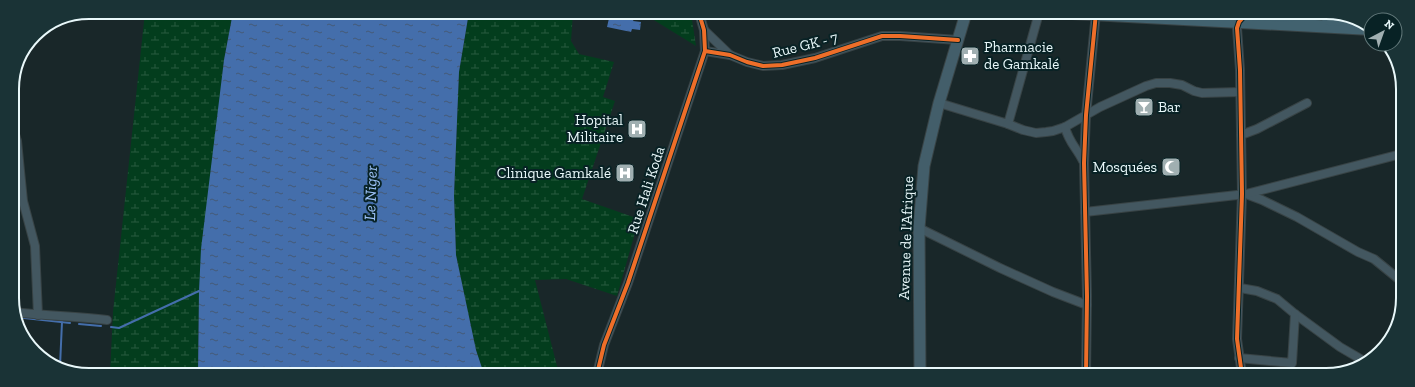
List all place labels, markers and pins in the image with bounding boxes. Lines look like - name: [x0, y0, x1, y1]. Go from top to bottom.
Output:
- place label: Pharmacie de Gamkalé: [984, 38, 1059, 73]
- pharmacy icon: Pharmacie de Gamkalé: [959, 45, 981, 67]
- bar icon: Bar: [1133, 96, 1155, 118]
- place label: Bar: [1158, 98, 1181, 116]
- place label: Hopital Militaire: [567, 111, 623, 146]
- hospital icon: Hopital Militaire: [626, 118, 648, 140]
- mosque icon: Mosquées: [1160, 156, 1182, 178]
- place label: Mosquées: [1093, 158, 1157, 176]
- hospital icon: Clinique Gamkalé: [614, 162, 636, 184]
- place label: Clinique Gamkalé: [497, 164, 611, 182]

